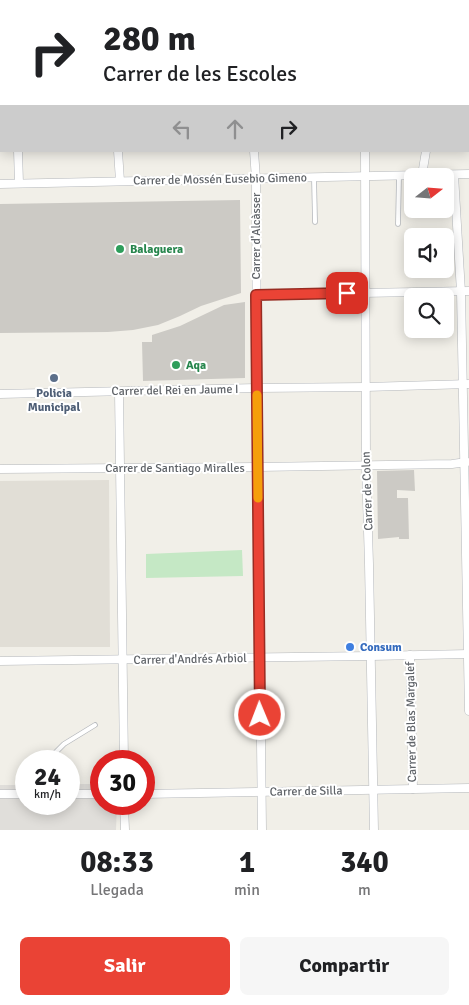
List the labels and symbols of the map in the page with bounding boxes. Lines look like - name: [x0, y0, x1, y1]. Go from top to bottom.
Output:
- north arrow: [404, 168, 454, 218]
- street label: Carrer de Mossén Eusebio Gimeno: [133, 170, 307, 189]
- street label: Carrer d'Alcàsser: [249, 192, 264, 280]
- place label: Balaguera: [130, 242, 183, 257]
- marker: Balaguera: [114, 243, 126, 255]
- pin: [326, 272, 368, 314]
- place label: Aqa: [186, 358, 206, 373]
- marker: Aqa: [170, 359, 182, 371]
- marker: Policia Municipal: [48, 372, 60, 384]
- street label: Carrer del Rei en Jaume I: [111, 382, 239, 399]
- place label: Policia Municipal: [28, 386, 80, 415]
- street label: Carrer de Colon: [359, 451, 376, 531]
- street label: Carrer de Santiago Miralles: [105, 461, 245, 476]
- place label: Consum: [360, 640, 402, 655]
- marker: Consum: [344, 641, 356, 653]
- street label: Carrer d'Andrés Arbiol: [133, 651, 247, 668]
- street label: Carrer de Blas Margalef: [403, 661, 420, 782]
- position arrow: [233, 688, 285, 740]
- speed limit sign: 30: [90, 750, 155, 815]
- street label: Carrer de Silla: [269, 783, 343, 800]

